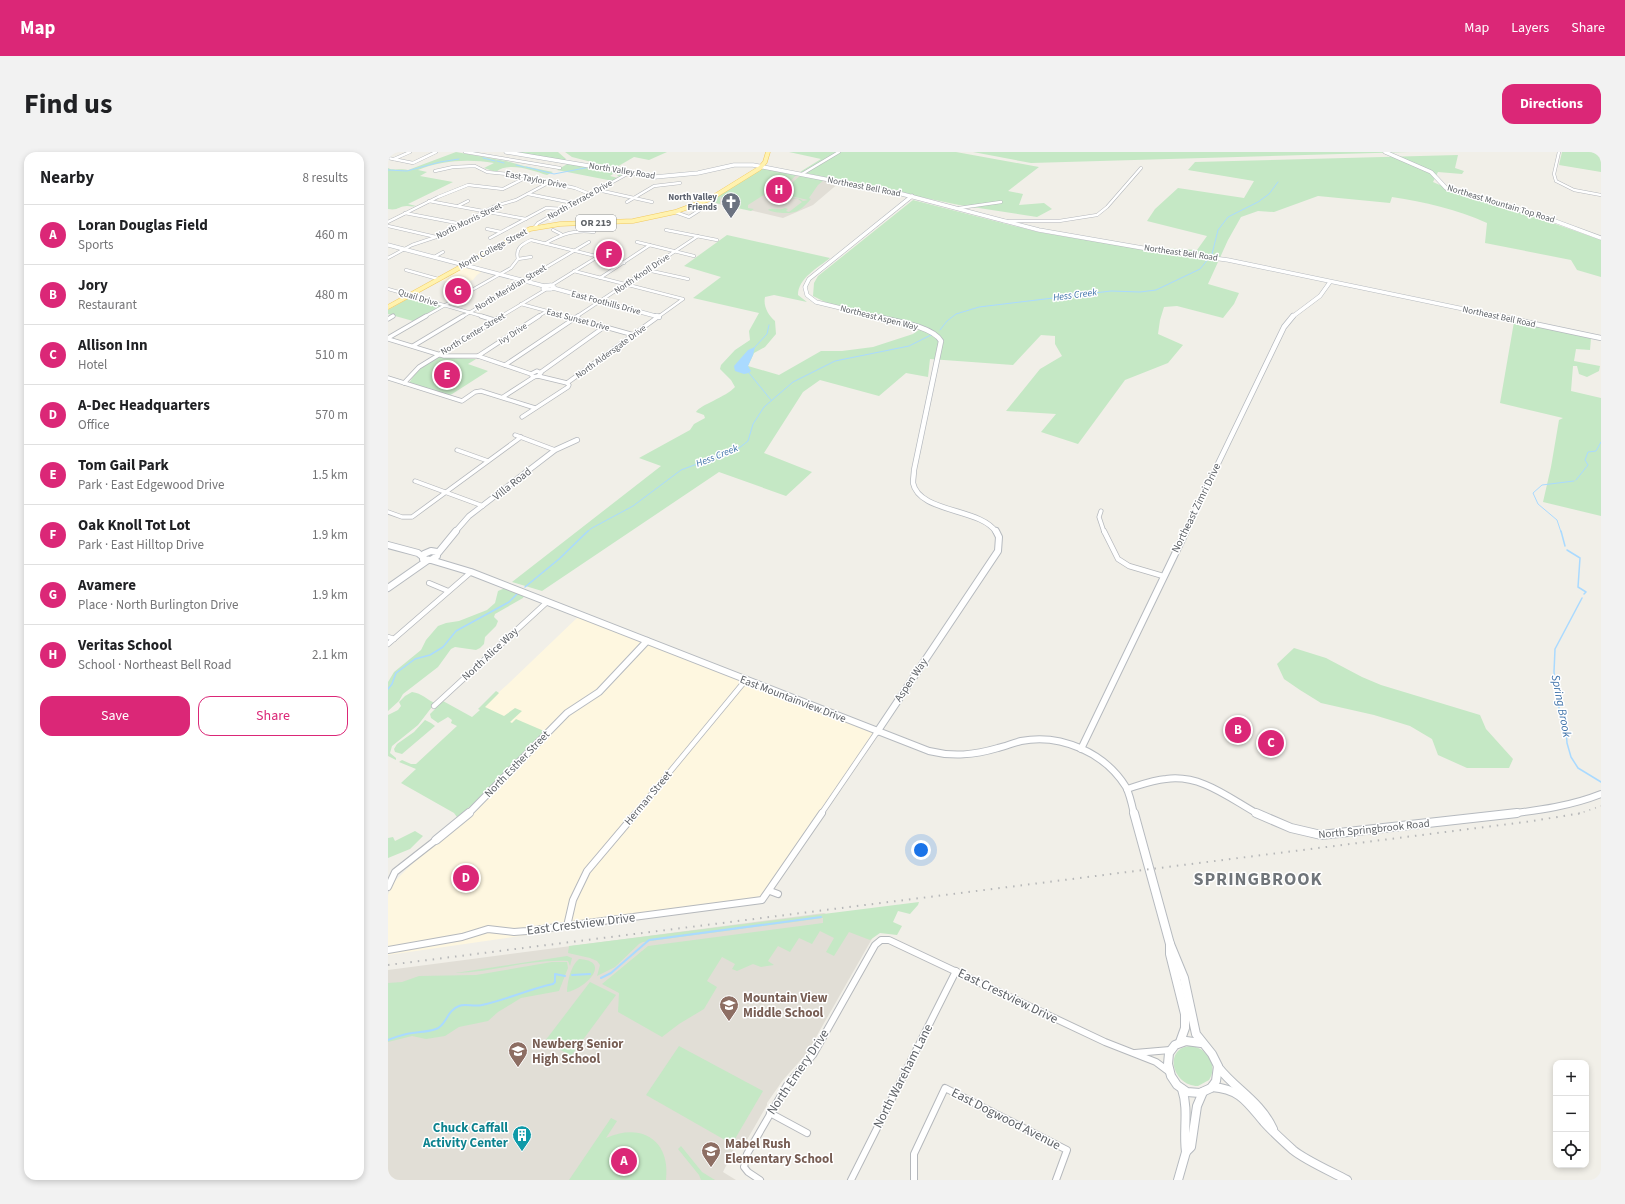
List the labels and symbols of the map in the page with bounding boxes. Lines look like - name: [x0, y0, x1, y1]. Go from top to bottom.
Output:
- street label: North Valley Road: [588, 159, 656, 183]
- street label: East Taylor Drive: [504, 168, 568, 192]
- street label: Northeast Bell Road: [826, 174, 902, 200]
- pin: H: [766, 175, 792, 205]
- street label: North Terrace Drive: [545, 176, 615, 223]
- street label: Northeast Mountain Top Road: [1446, 181, 1556, 227]
- place label: North Valley Friends: [668, 191, 717, 214]
- church icon: North Valley Friends: [720, 191, 742, 219]
- street label: North Morris Street: [434, 199, 504, 243]
- road number: OR 219: [576, 215, 616, 231]
- street label: North College Street: [456, 225, 530, 273]
- pin: F: [596, 239, 622, 269]
- street label: Northeast Bell Road: [1143, 241, 1219, 265]
- street label: North Knoll Drive: [612, 250, 673, 297]
- street label: North Meridian Street: [473, 262, 549, 314]
- pin: G: [445, 276, 471, 306]
- water label: Hess Creek: [1052, 285, 1098, 305]
- street label: Quail Drive: [396, 286, 440, 310]
- street label: East Foothills Drive: [570, 287, 643, 319]
- street label: Northeast Aspen Way: [839, 302, 920, 334]
- street label: Northeast Bell Road: [1461, 303, 1537, 331]
- street label: East Sunset Drive: [545, 305, 612, 335]
- street label: North Center Street: [438, 310, 508, 358]
- street label: Ivy Drive: [496, 320, 530, 348]
- street label: North Aldersgate Drive: [573, 322, 649, 382]
- pin: E: [434, 360, 460, 390]
- water label: Hess Creek: [694, 441, 740, 471]
- street label: Northeast Zimri Drive: [1168, 460, 1224, 555]
- street label: Villa Road: [490, 464, 534, 504]
- street label: North Alice Way: [459, 624, 521, 684]
- street label: Aspen Way: [891, 655, 931, 705]
- street label: East Mountainview Drive: [738, 672, 849, 726]
- water label: Spring Brook: [1547, 673, 1575, 739]
- pin: B: [1225, 715, 1251, 745]
- street label: North Esther Street: [481, 727, 553, 801]
- pin: C: [1258, 728, 1284, 758]
- street label: Herman Street: [621, 767, 675, 828]
- street label: North Springbrook Road: [1318, 816, 1430, 842]
- your location: [911, 840, 931, 860]
- pin: D: [453, 863, 479, 893]
- district label: SPRINGBROOK: [1193, 867, 1323, 892]
- street label: East Crestview Drive: [526, 908, 636, 940]
- street label: East Crestview Drive: [955, 964, 1061, 1028]
- place label: Mountain View Middle School: [743, 989, 828, 1022]
- school or university icon: Mountain View Middle School: [718, 994, 740, 1022]
- street label: North Wareham Lane: [869, 1021, 937, 1131]
- street label: North Emery Drive: [763, 1026, 833, 1118]
- place label: Newberg Senior High School: [532, 1035, 624, 1068]
- school or university icon: Newberg Senior High School: [507, 1040, 529, 1068]
- street label: East Dogwood Avenue: [948, 1084, 1064, 1154]
- place label: Chuck Caffall Activity Center: [422, 1119, 509, 1152]
- building icon: Chuck Caffall Activity Center: [511, 1124, 533, 1152]
- place label: Mabel Rush Elementary School: [725, 1135, 833, 1168]
- school or university icon: Mabel Rush Elementary School: [700, 1140, 722, 1168]
- pin: A: [611, 1146, 637, 1176]

